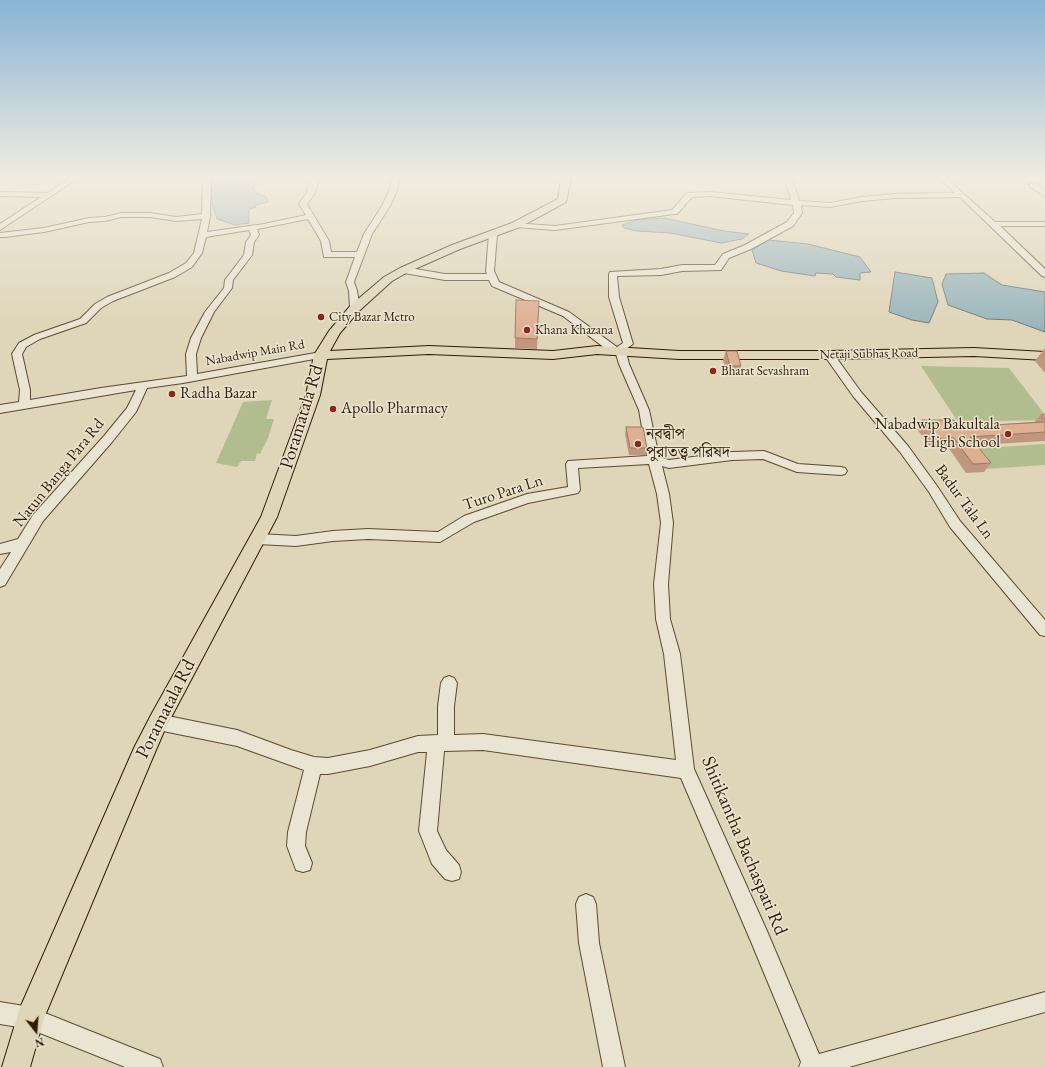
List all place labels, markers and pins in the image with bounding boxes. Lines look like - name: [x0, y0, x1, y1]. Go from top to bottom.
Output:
- place label: City Bazar Metro: [329, 309, 415, 325]
- marker: City Bazar Metro: [316, 312, 326, 322]
- place label: Khana Khazana: [535, 322, 613, 338]
- marker: Khana Khazana: [522, 325, 532, 335]
- place label: Bharat Sevashram: [721, 363, 809, 379]
- marker: Bharat Sevashram: [708, 366, 718, 376]
- place label: Radha Bazar: [180, 384, 257, 404]
- marker: Radha Bazar: [167, 389, 177, 399]
- place label: Apollo Pharmacy: [341, 399, 448, 419]
- marker: Apollo Pharmacy: [328, 404, 338, 414]
- place label: Nabadwip Bakultala High School: [875, 415, 1000, 453]
- place label: নবদ্বীপ পুরাতত্ত্ব পরিষদ: [646, 425, 730, 463]
- marker: Nabadwip Bakultala High School: [1003, 429, 1013, 439]
- marker: নবদ্বীপ পুরাতত্ত্ব পরিষদ: [633, 439, 643, 449]

